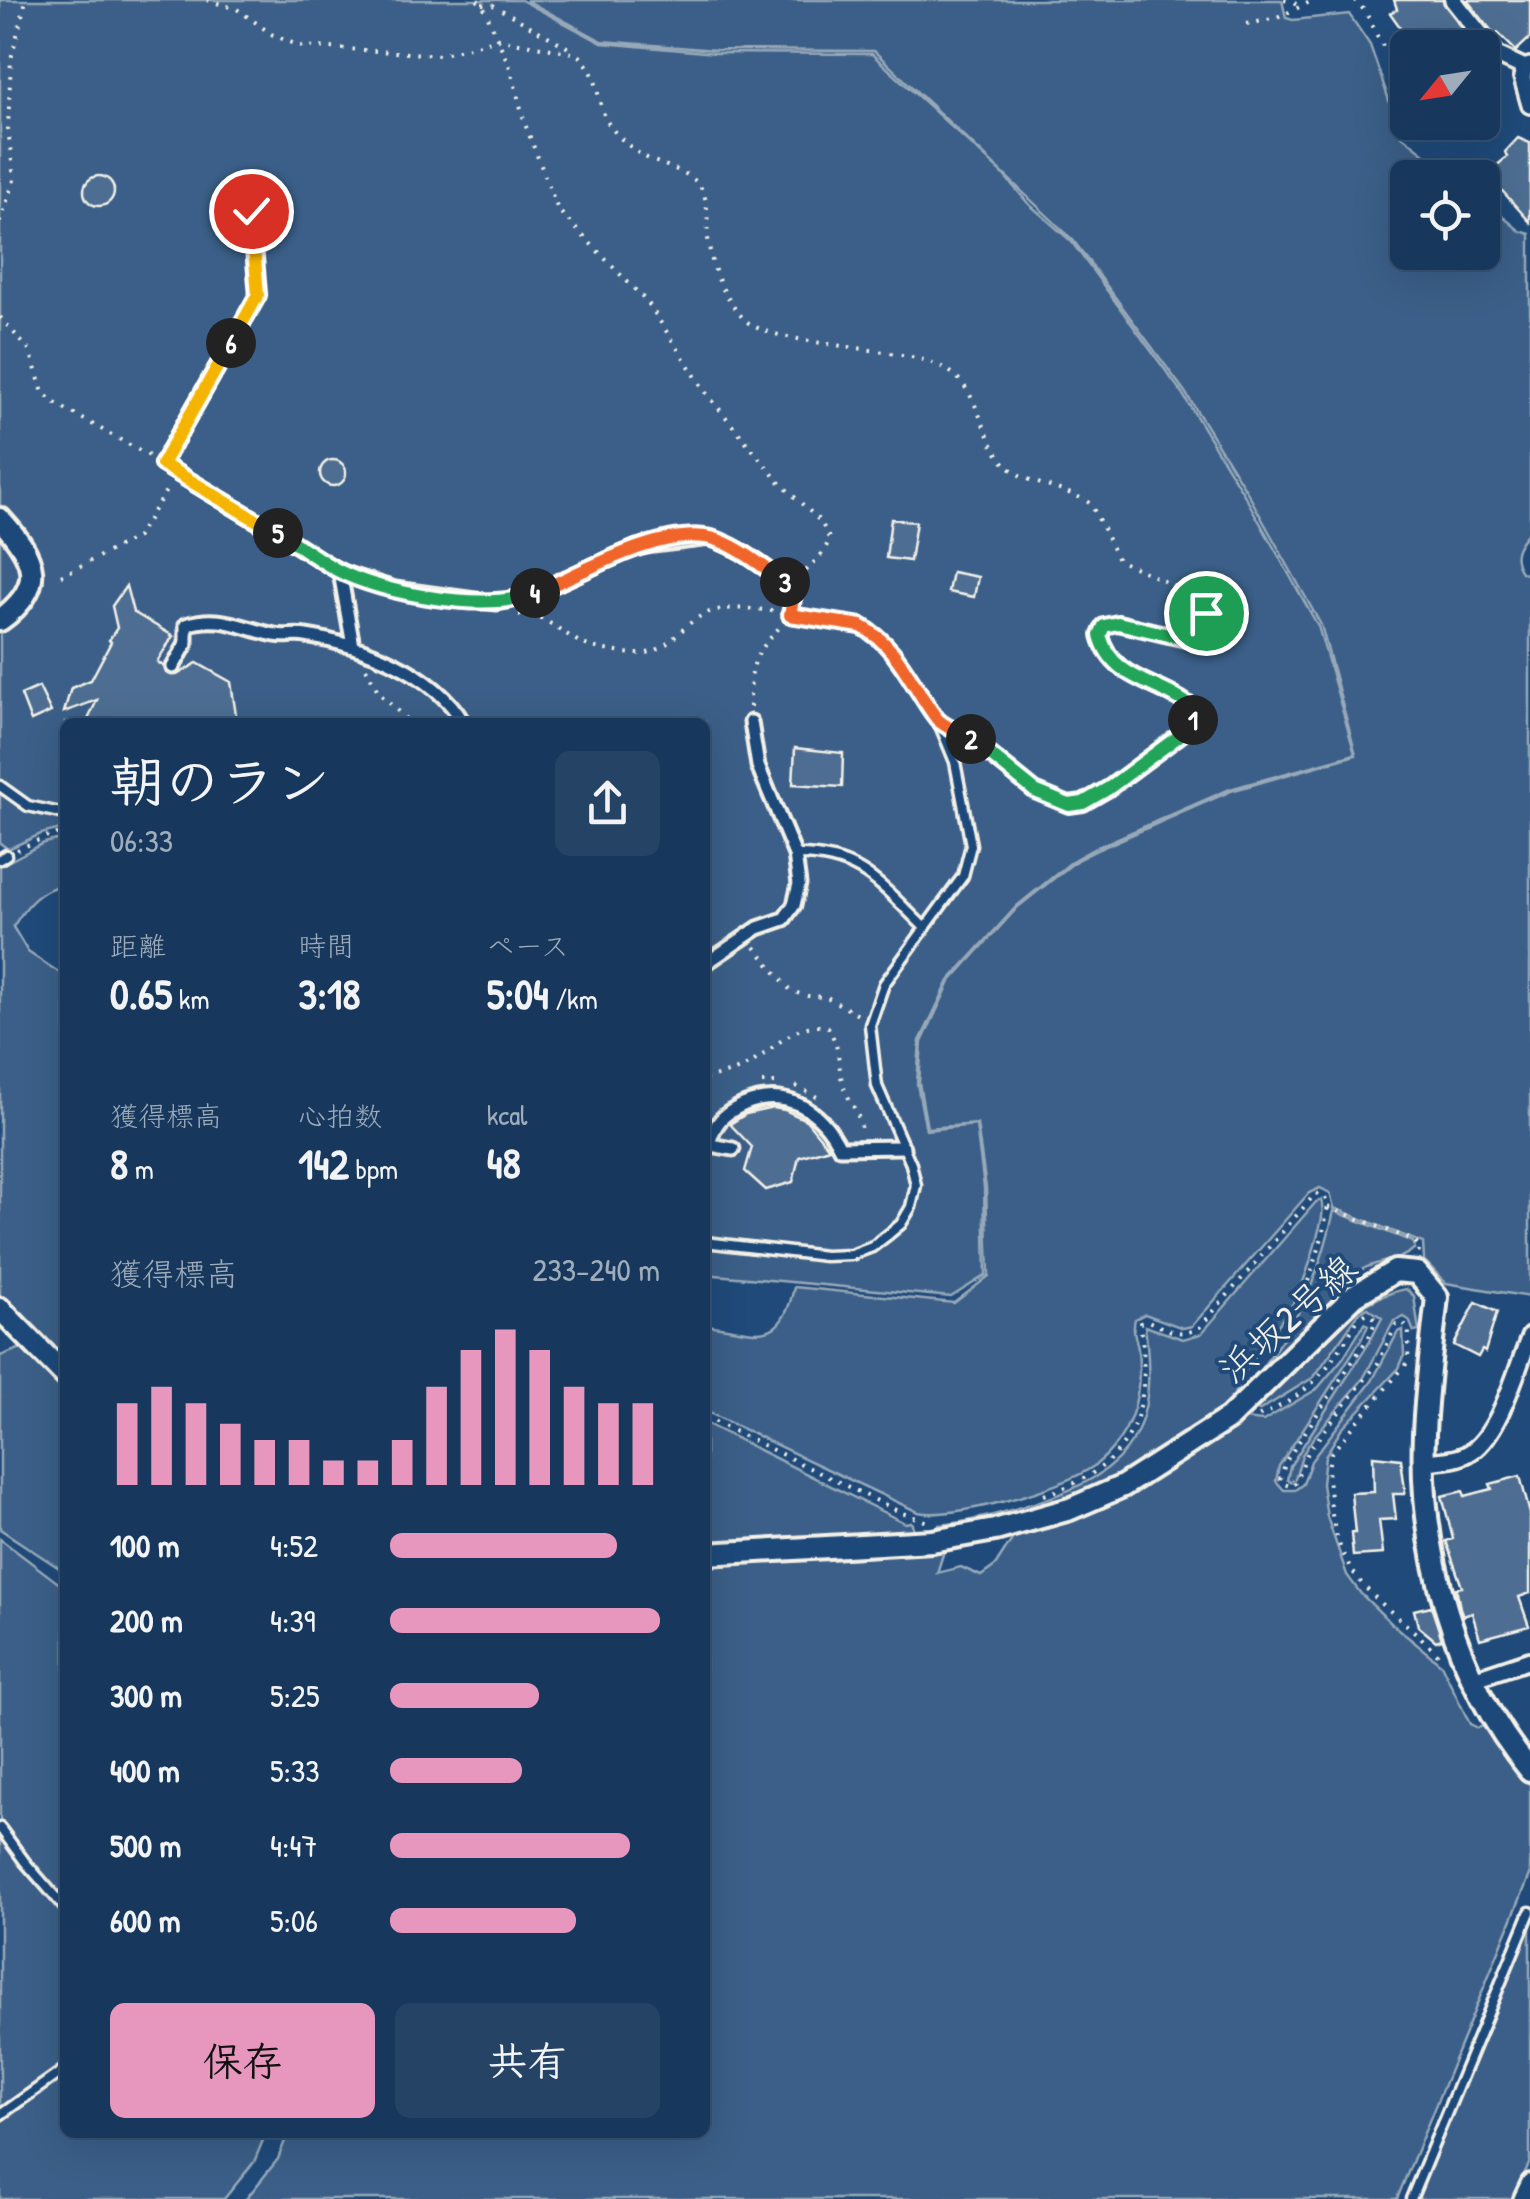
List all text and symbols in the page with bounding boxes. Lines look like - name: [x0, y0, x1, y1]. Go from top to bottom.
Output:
- north arrow: [1390, 30, 1500, 140]
- map controls: [1390, 30, 1500, 270]
- button: locate: [1390, 160, 1500, 270]
- pin: [209, 169, 294, 254]
- icon: check: [224, 184, 279, 239]
- pin: 6: [206, 318, 256, 368]
- text: 6: [225, 324, 237, 362]
- pin: 5: [253, 508, 303, 558]
- text: 5: [272, 514, 284, 552]
- pin: 3: [760, 557, 810, 607]
- text: 3: [779, 563, 791, 601]
- pin: 4: [510, 568, 560, 618]
- pin: [1164, 571, 1249, 656]
- text: 4: [530, 574, 540, 612]
- icon: arrive: [1179, 586, 1234, 641]
- pin: 1: [1168, 695, 1218, 745]
- text: 1: [1188, 701, 1198, 739]
- pin: 2: [946, 714, 996, 764]
- text: 2: [964, 720, 978, 758]
- text: 朝のラン: [110, 744, 330, 818]
- button: share: [555, 751, 660, 856]
- text: 06:33: [110, 819, 173, 862]
- text: 距離: [110, 927, 166, 965]
- text: 時間: [298, 927, 354, 965]
- text: ペース: [487, 927, 569, 965]
- text: 0.65: [110, 965, 172, 1022]
- text: 3:18: [298, 965, 360, 1022]
- text: 5:04: [487, 965, 549, 1022]
- text: km: [172, 980, 209, 1018]
- text: /km: [549, 980, 598, 1018]
- text: kcal: [487, 1096, 528, 1134]
- text: 獲得標高: [110, 1097, 222, 1135]
- text: 心拍数: [298, 1097, 382, 1135]
- text: 48: [487, 1134, 521, 1191]
- text: 8: [110, 1135, 128, 1192]
- text: 142: [298, 1135, 349, 1192]
- text: m: [128, 1150, 154, 1188]
- text: bpm: [349, 1150, 398, 1188]
- street label: 浜坂2号線: [1207, 1242, 1367, 1394]
- text: 233–240 m: [532, 1248, 660, 1291]
- text: 獲得標高: [110, 1252, 238, 1295]
- text: 100 m: [110, 1524, 179, 1567]
- text: 4:52: [270, 1524, 318, 1567]
- text: 200 m: [110, 1599, 183, 1642]
- text: 4:39: [270, 1599, 316, 1642]
- text: 300 m: [110, 1674, 182, 1717]
- text: 5:25: [270, 1674, 319, 1717]
- text: 400 m: [110, 1749, 180, 1792]
- text: 5:33: [270, 1749, 320, 1792]
- text: 500 m: [110, 1824, 181, 1867]
- text: 4:47: [270, 1824, 317, 1867]
- text: 600 m: [110, 1899, 181, 1942]
- text: 5:06: [270, 1899, 318, 1942]
- button: 保存: [110, 2003, 375, 2118]
- button: 共有: [395, 2003, 660, 2118]

